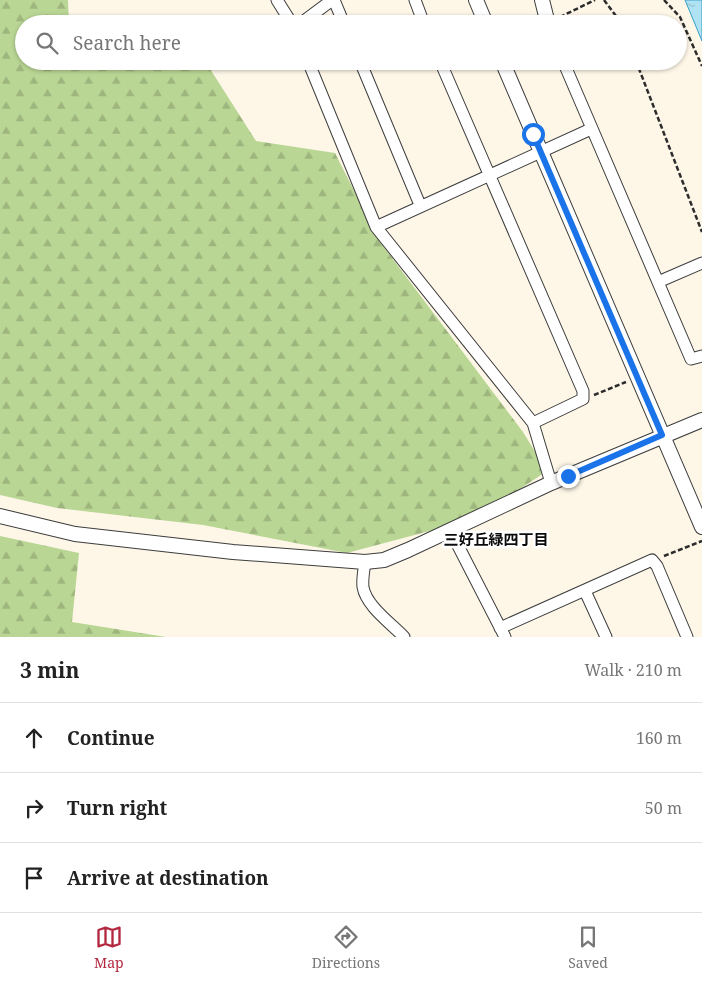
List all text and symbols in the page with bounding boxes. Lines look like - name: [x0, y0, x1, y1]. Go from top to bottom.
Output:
- search box: [15, 15, 687, 70]
- icon: search: [33, 29, 61, 57]
- text: Search here: [73, 30, 181, 56]
- route start: [522, 123, 545, 146]
- route end: [557, 465, 580, 488]
- district label: 三好丘緑四丁目: [443, 529, 549, 549]
- text: 3 min: [20, 656, 79, 684]
- text: Walk · 210 m: [585, 659, 682, 681]
- icon: ahead: [20, 724, 48, 752]
- text: Continue: [67, 725, 155, 751]
- text: 160 m: [636, 727, 682, 749]
- icon: right: [20, 794, 48, 822]
- text: Turn right: [67, 795, 167, 821]
- text: 50 m: [645, 797, 682, 819]
- icon: arrive: [20, 864, 48, 892]
- text: Arrive at destination: [67, 865, 269, 891]
- tab: Map: [94, 923, 124, 972]
- tab: Directions: [312, 923, 380, 972]
- tab: Saved: [568, 923, 608, 972]

